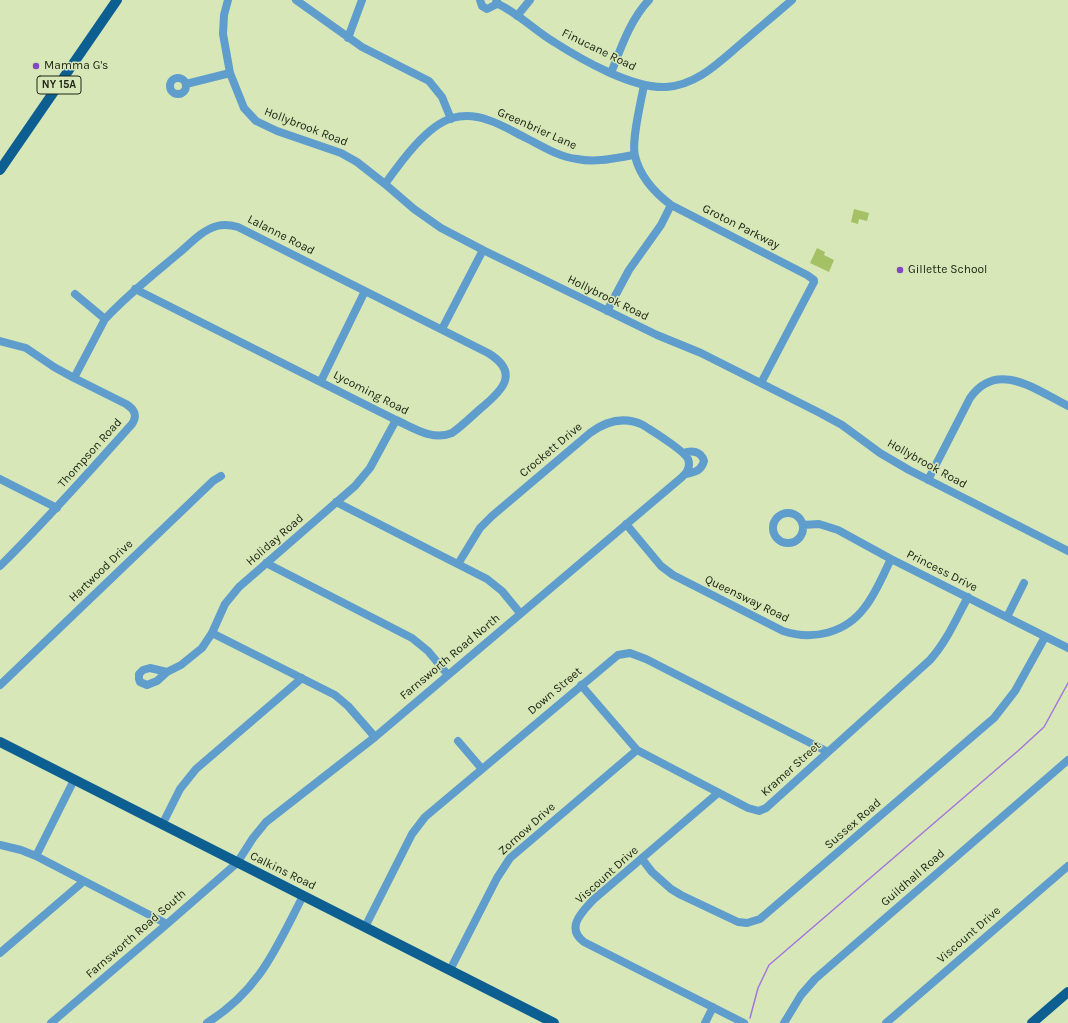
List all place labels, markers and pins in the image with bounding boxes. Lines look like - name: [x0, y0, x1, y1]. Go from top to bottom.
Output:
- place label: Mamma G's: [44, 59, 108, 73]
- marker: Mamma G's: [31, 61, 41, 71]
- place label: Gillette School: [908, 263, 987, 277]
- marker: Gillette School: [895, 265, 905, 275]

